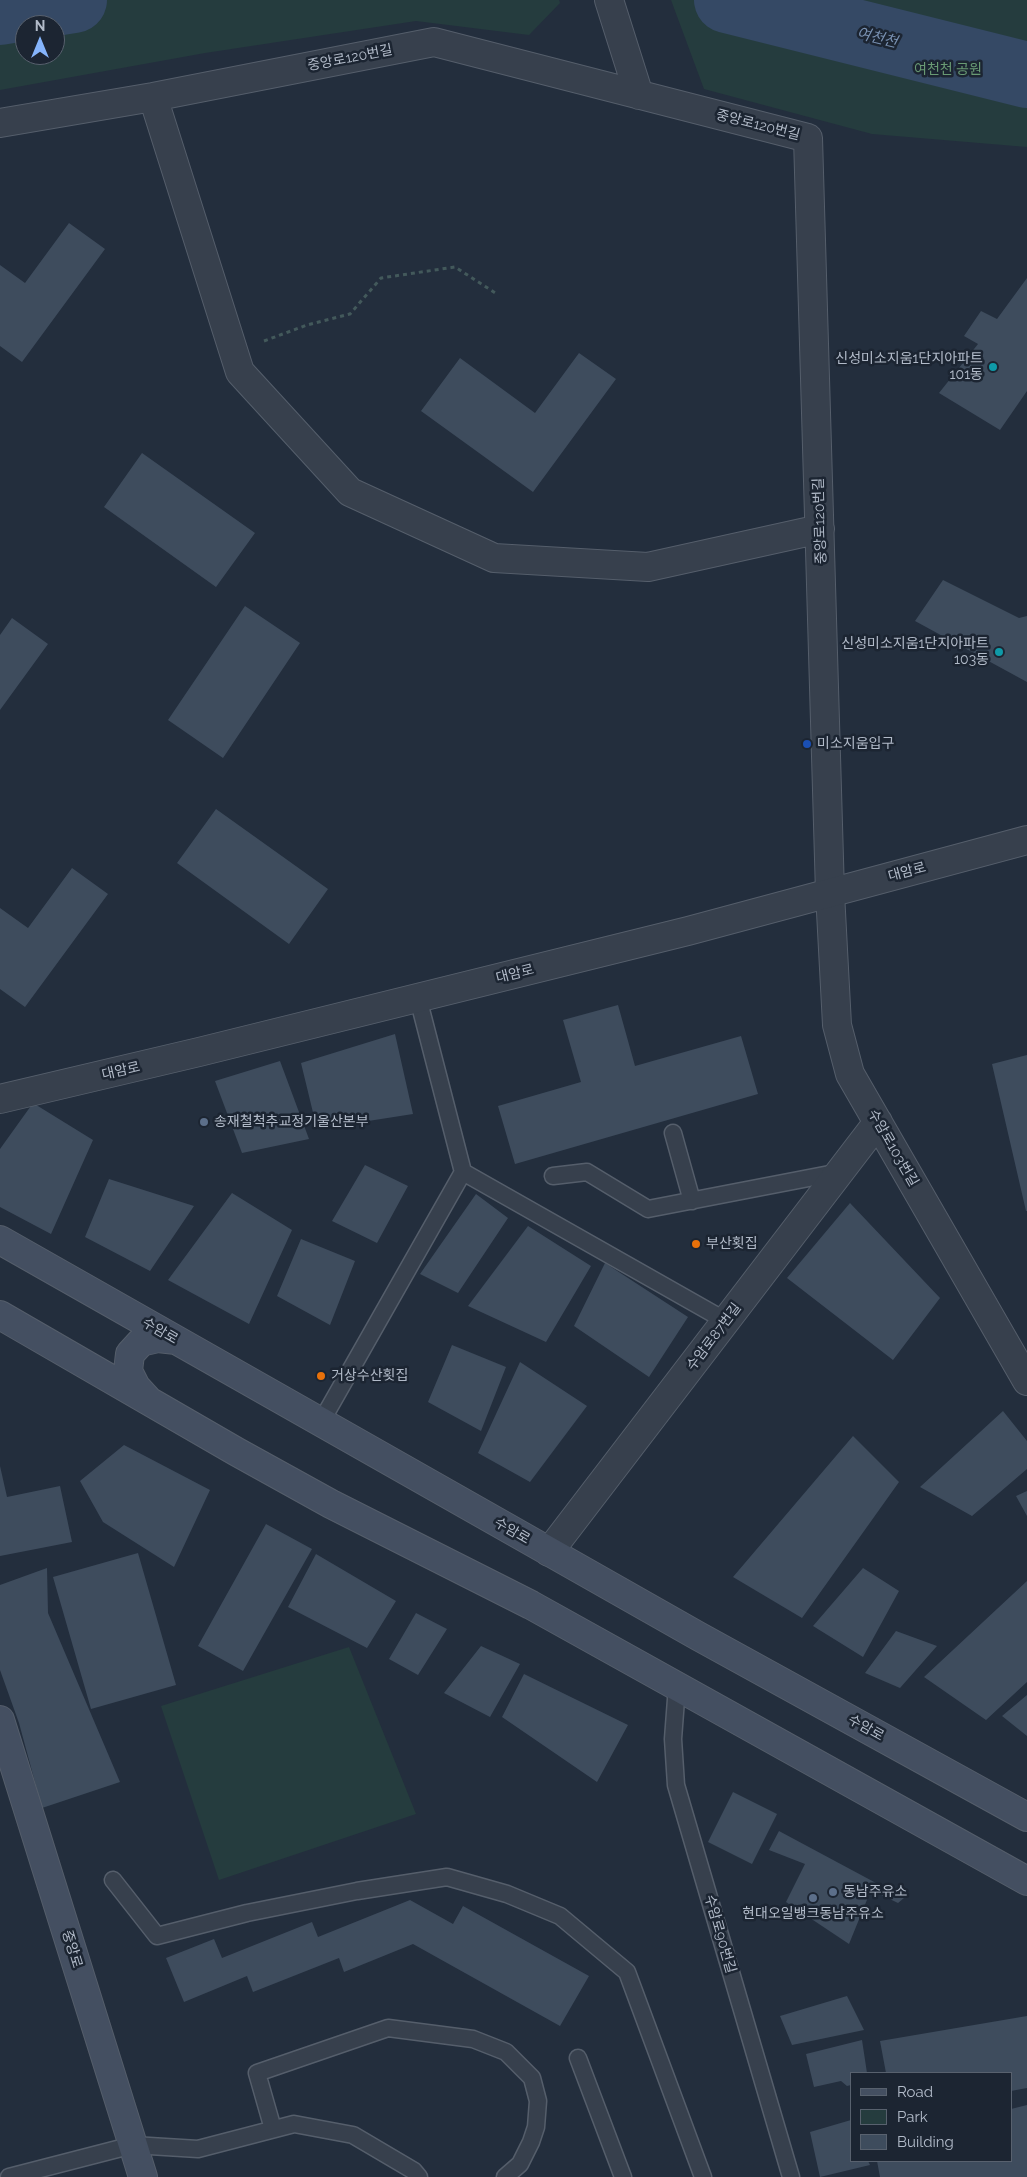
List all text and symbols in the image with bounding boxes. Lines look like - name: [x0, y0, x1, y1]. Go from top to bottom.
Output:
- north arrow: [15, 15, 65, 65]
- text: N: [35, 18, 45, 34]
- water label: 여천천: [855, 24, 899, 52]
- street label: 중앙로120번길: [306, 42, 394, 74]
- park label: 여천천 공원: [914, 62, 982, 78]
- street label: 중앙로120번길: [714, 106, 802, 144]
- place label: 신성미소지움1단지아파트 101동: [835, 351, 983, 384]
- marker: 신성미소지움1단지아파트 101동: [987, 361, 999, 373]
- street label: 중앙로120번길: [810, 478, 830, 564]
- place label: 신성미소지움1단지아파트 103동: [841, 636, 989, 669]
- marker: 신성미소지움1단지아파트 103동: [993, 646, 1005, 658]
- place label: 미소지움입구: [817, 736, 894, 752]
- marker: 미소지움입구: [801, 738, 813, 750]
- street label: 대암로: [886, 859, 928, 885]
- street label: 대암로: [494, 961, 536, 987]
- street label: 대암로: [100, 1058, 142, 1084]
- street label: 수암로103번길: [864, 1106, 922, 1190]
- place label: 송재철척추교정기울산본부: [214, 1114, 369, 1130]
- marker: 송재철척추교정기울산본부: [198, 1116, 210, 1128]
- place label: 부산횟집: [706, 1236, 758, 1252]
- marker: 부산횟집: [690, 1238, 702, 1250]
- street label: 수암로87번길: [683, 1300, 745, 1374]
- street label: 수암로: [139, 1314, 181, 1348]
- place label: 거상수산횟집: [331, 1368, 408, 1384]
- marker: 거상수산횟집: [315, 1370, 327, 1382]
- street label: 수암로: [491, 1514, 533, 1548]
- street label: 수암로: [845, 1711, 887, 1745]
- place label: 동남주유소: [843, 1884, 907, 1900]
- marker: 동남주유소: [827, 1886, 839, 1898]
- marker: 현대오일뱅크동남주유소: [807, 1892, 819, 1904]
- street label: 수암로90번길: [701, 1893, 739, 1975]
- place label: 현대오일뱅크동남주유소: [742, 1906, 884, 1922]
- street label: 중앙로: [58, 1928, 86, 1970]
- legend: [850, 2072, 1012, 2162]
- text: Road: [897, 2083, 933, 2101]
- text: Park: [897, 2108, 928, 2126]
- text: Building: [897, 2133, 954, 2151]

